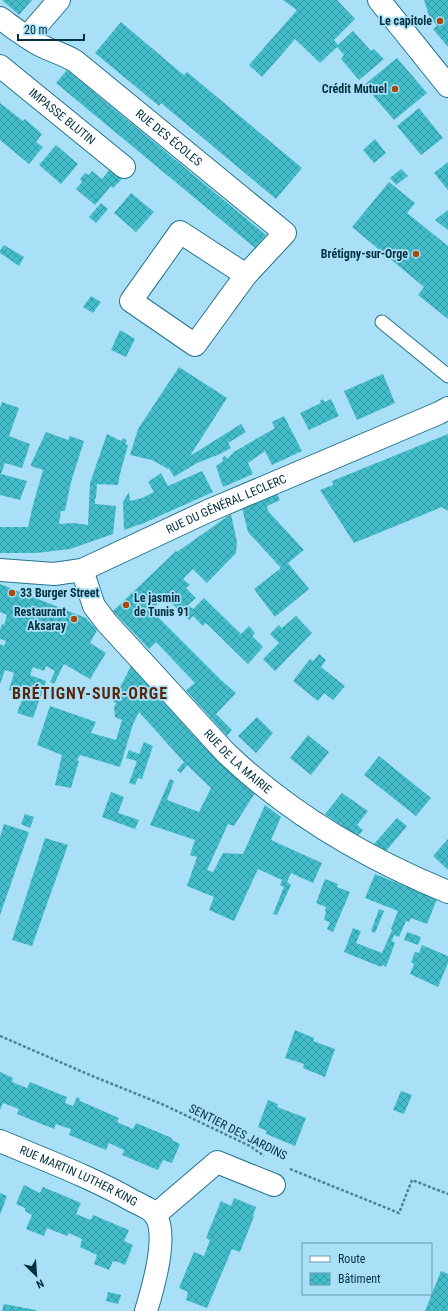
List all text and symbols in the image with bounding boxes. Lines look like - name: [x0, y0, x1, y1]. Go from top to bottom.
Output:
- place label: Le capitole: [379, 14, 432, 28]
- scale bar: [18, 16, 84, 42]
- marker: Le capitole: [435, 16, 445, 26]
- text: 20 m: [24, 23, 48, 37]
- place label: Crédit Mutuel: [322, 82, 387, 96]
- marker: Crédit Mutuel: [390, 84, 400, 94]
- street label: IMPASSE BLUTIN: [26, 85, 98, 148]
- street label: RUE DES ÉCOLES: [133, 107, 205, 169]
- place label: Brétigny-sur-Orge: [321, 247, 408, 261]
- marker: Brétigny-sur-Orge: [411, 249, 421, 259]
- street label: RUE DU GÉNÉRAL LECLERC: [164, 472, 289, 537]
- place label: 33 Burger Street: [20, 586, 99, 600]
- marker: 33 Burger Street: [7, 588, 17, 598]
- place label: Le jasmin de Tunis 91: [134, 591, 189, 619]
- marker: Le jasmin de Tunis 91: [121, 600, 131, 610]
- place label: Restaurant Aksaray: [14, 605, 67, 633]
- marker: Restaurant Aksaray: [69, 614, 79, 624]
- district label: BRÉTIGNY-SUR-ORGE: [12, 684, 168, 703]
- street label: RUE DE LA MAIRIE: [201, 727, 274, 797]
- street label: SENTIER DES JARDINS: [187, 1101, 289, 1163]
- street label: RUE MARTIN LUTHER KING: [18, 1143, 140, 1209]
- legend: [302, 1243, 432, 1295]
- text: Route: [338, 1252, 366, 1266]
- north arrow: [16, 1255, 56, 1295]
- text: Bâtiment: [338, 1272, 381, 1286]
- text: N: [34, 1276, 46, 1291]

